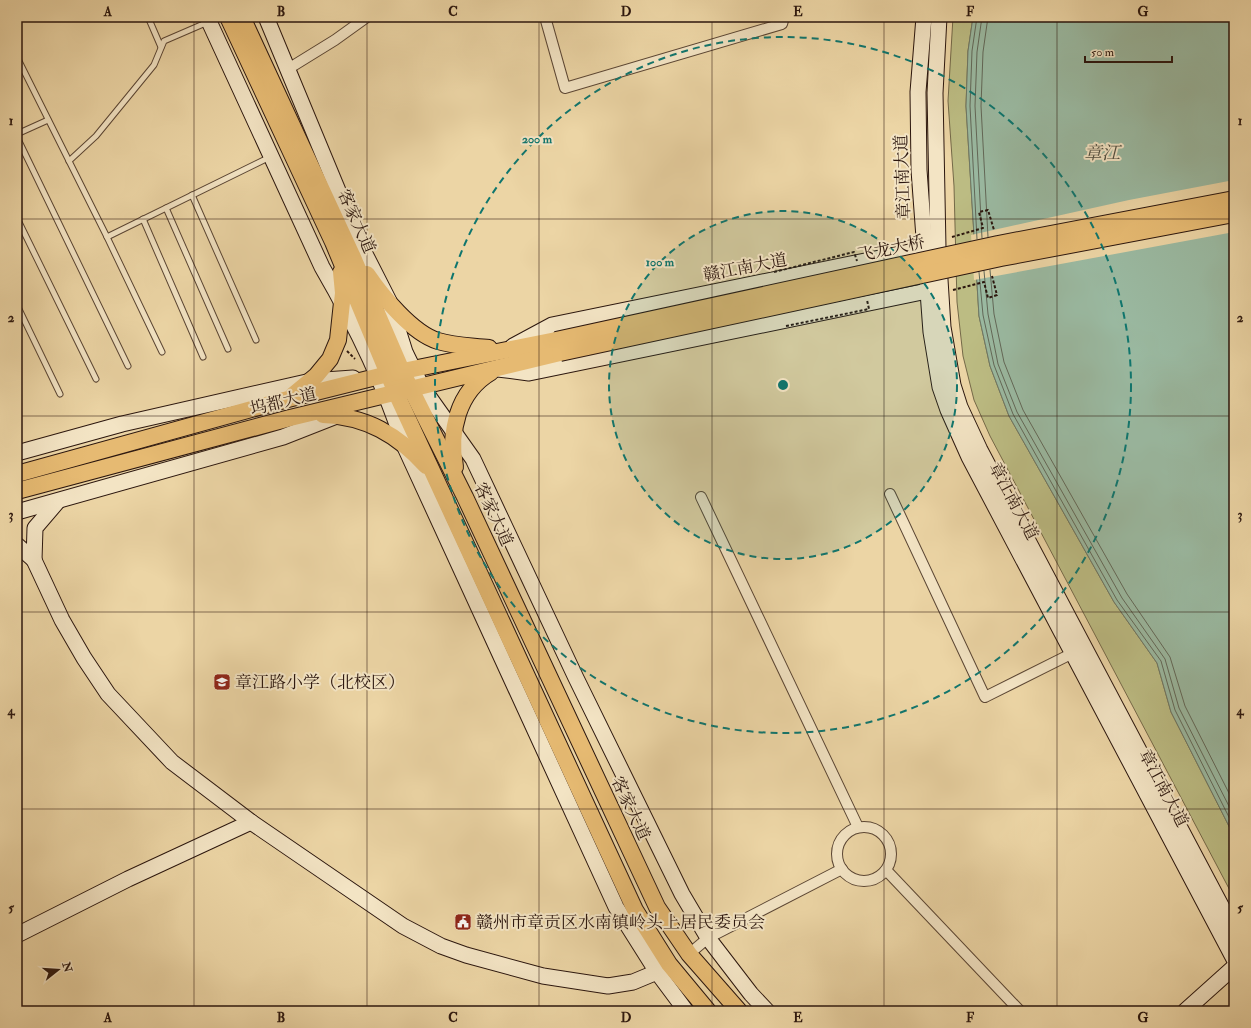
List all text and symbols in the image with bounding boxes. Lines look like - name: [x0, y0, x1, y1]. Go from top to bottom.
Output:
- text: A: [103, 4, 113, 20]
- text: B: [277, 4, 285, 20]
- text: C: [448, 4, 458, 20]
- text: D: [621, 4, 632, 20]
- text: E: [793, 4, 803, 20]
- text: F: [966, 4, 975, 20]
- text: G: [1138, 4, 1149, 20]
- scale bar: [1085, 38, 1172, 64]
- text: 50 m: [1091, 45, 1115, 60]
- text: 1: [9, 113, 14, 129]
- text: 1: [1238, 113, 1243, 129]
- text: 200 m: [522, 132, 553, 147]
- street label: 章江南大道: [891, 134, 914, 220]
- water label: 章江: [1084, 142, 1123, 165]
- street label: 客家大道: [333, 186, 380, 257]
- street label: 飞龙大桥: [856, 231, 927, 266]
- street label: 赣江南大道: [701, 249, 789, 286]
- text: 100 m: [646, 255, 675, 270]
- text: 2: [8, 310, 15, 326]
- text: 2: [1237, 310, 1244, 326]
- centre of rings: [776, 378, 790, 392]
- street label: 坞都大道: [248, 383, 319, 420]
- street label: 章江南大道: [984, 459, 1043, 544]
- street label: 客家大道: [470, 479, 517, 549]
- text: 3: [9, 507, 14, 523]
- text: 3: [1238, 507, 1243, 523]
- school or university icon: 章江路小学（北校区）: [212, 672, 232, 692]
- place label: 章江路小学（北校区）: [235, 672, 405, 693]
- text: 4: [6, 703, 15, 719]
- text: 4: [1235, 703, 1244, 719]
- street label: 章江南大道: [1134, 746, 1193, 831]
- street label: 客家大道: [607, 773, 654, 843]
- text: 5: [8, 900, 14, 916]
- text: 5: [1237, 900, 1243, 916]
- public building icon: 赣州市章贡区水南镇岭头上居民委员会: [453, 912, 473, 932]
- place label: 赣州市章贡区水南镇岭头上居民委员会: [476, 912, 765, 933]
- north arrow: [38, 950, 78, 990]
- text: N: [59, 960, 75, 975]
- text: A: [103, 1010, 113, 1026]
- text: B: [277, 1010, 285, 1026]
- text: C: [448, 1010, 458, 1026]
- text: D: [621, 1010, 632, 1026]
- text: E: [793, 1010, 803, 1026]
- text: F: [966, 1010, 975, 1026]
- text: G: [1138, 1010, 1149, 1026]

